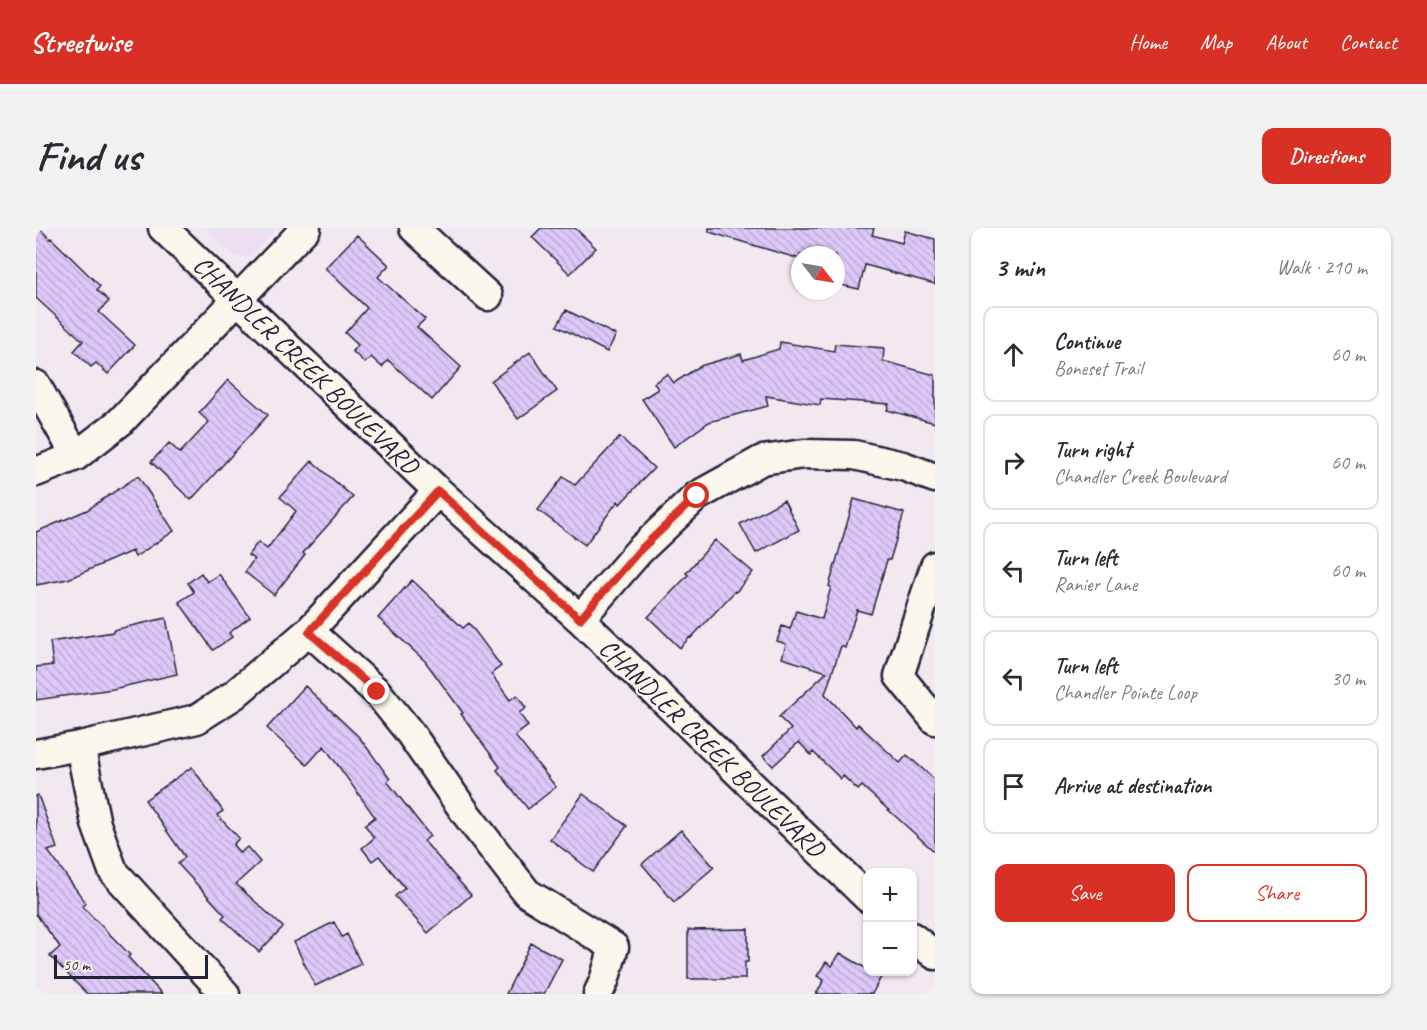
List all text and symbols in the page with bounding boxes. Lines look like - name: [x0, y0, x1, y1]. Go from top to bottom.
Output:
- text: Streetwise: [30, 25, 131, 60]
- text: Home: [1129, 29, 1167, 55]
- text: Map: [1200, 29, 1232, 55]
- text: About: [1265, 29, 1307, 55]
- text: Contact: [1340, 29, 1397, 55]
- button: Directions: [1262, 128, 1391, 184]
- text: Find us: [36, 130, 141, 183]
- north arrow: [791, 246, 845, 300]
- street label: CHANDLER CREEK BOULEVARD: [186, 248, 427, 483]
- text: 3 min: [995, 251, 1045, 284]
- text: Walk · 210 m: [1277, 255, 1367, 280]
- text: Continue: [1054, 328, 1120, 356]
- icon: ahead: [997, 338, 1030, 371]
- text: 60 m: [1331, 342, 1365, 367]
- text: Boneset Trail: [1054, 356, 1142, 381]
- text: Turn right: [1054, 436, 1131, 464]
- icon: right: [997, 446, 1030, 479]
- text: 60 m: [1331, 450, 1365, 475]
- text: Chandler Creek Boulevard: [1054, 464, 1226, 489]
- route start: [683, 482, 709, 508]
- text: Turn left: [1054, 544, 1118, 572]
- icon: left: [997, 554, 1030, 587]
- text: 60 m: [1331, 558, 1365, 583]
- text: Ranier Lane: [1054, 572, 1137, 597]
- street label: CHANDLER CREEK BOULEVARD: [592, 631, 833, 866]
- text: Turn left: [1054, 652, 1118, 680]
- icon: left: [997, 662, 1030, 695]
- text: 30 m: [1331, 666, 1365, 691]
- route end: [363, 678, 389, 704]
- text: Chandler Pointe Loop: [1054, 680, 1197, 705]
- icon: arrive: [997, 770, 1030, 803]
- text: Arrive at destination: [1054, 772, 1211, 800]
- button: Save: [995, 864, 1175, 922]
- button: Share: [1187, 864, 1367, 922]
- map controls: [863, 868, 917, 976]
- button: +: [863, 868, 917, 922]
- button: −: [863, 922, 917, 976]
- scale bar: [54, 952, 208, 980]
- text: 50 m: [63, 955, 90, 975]

